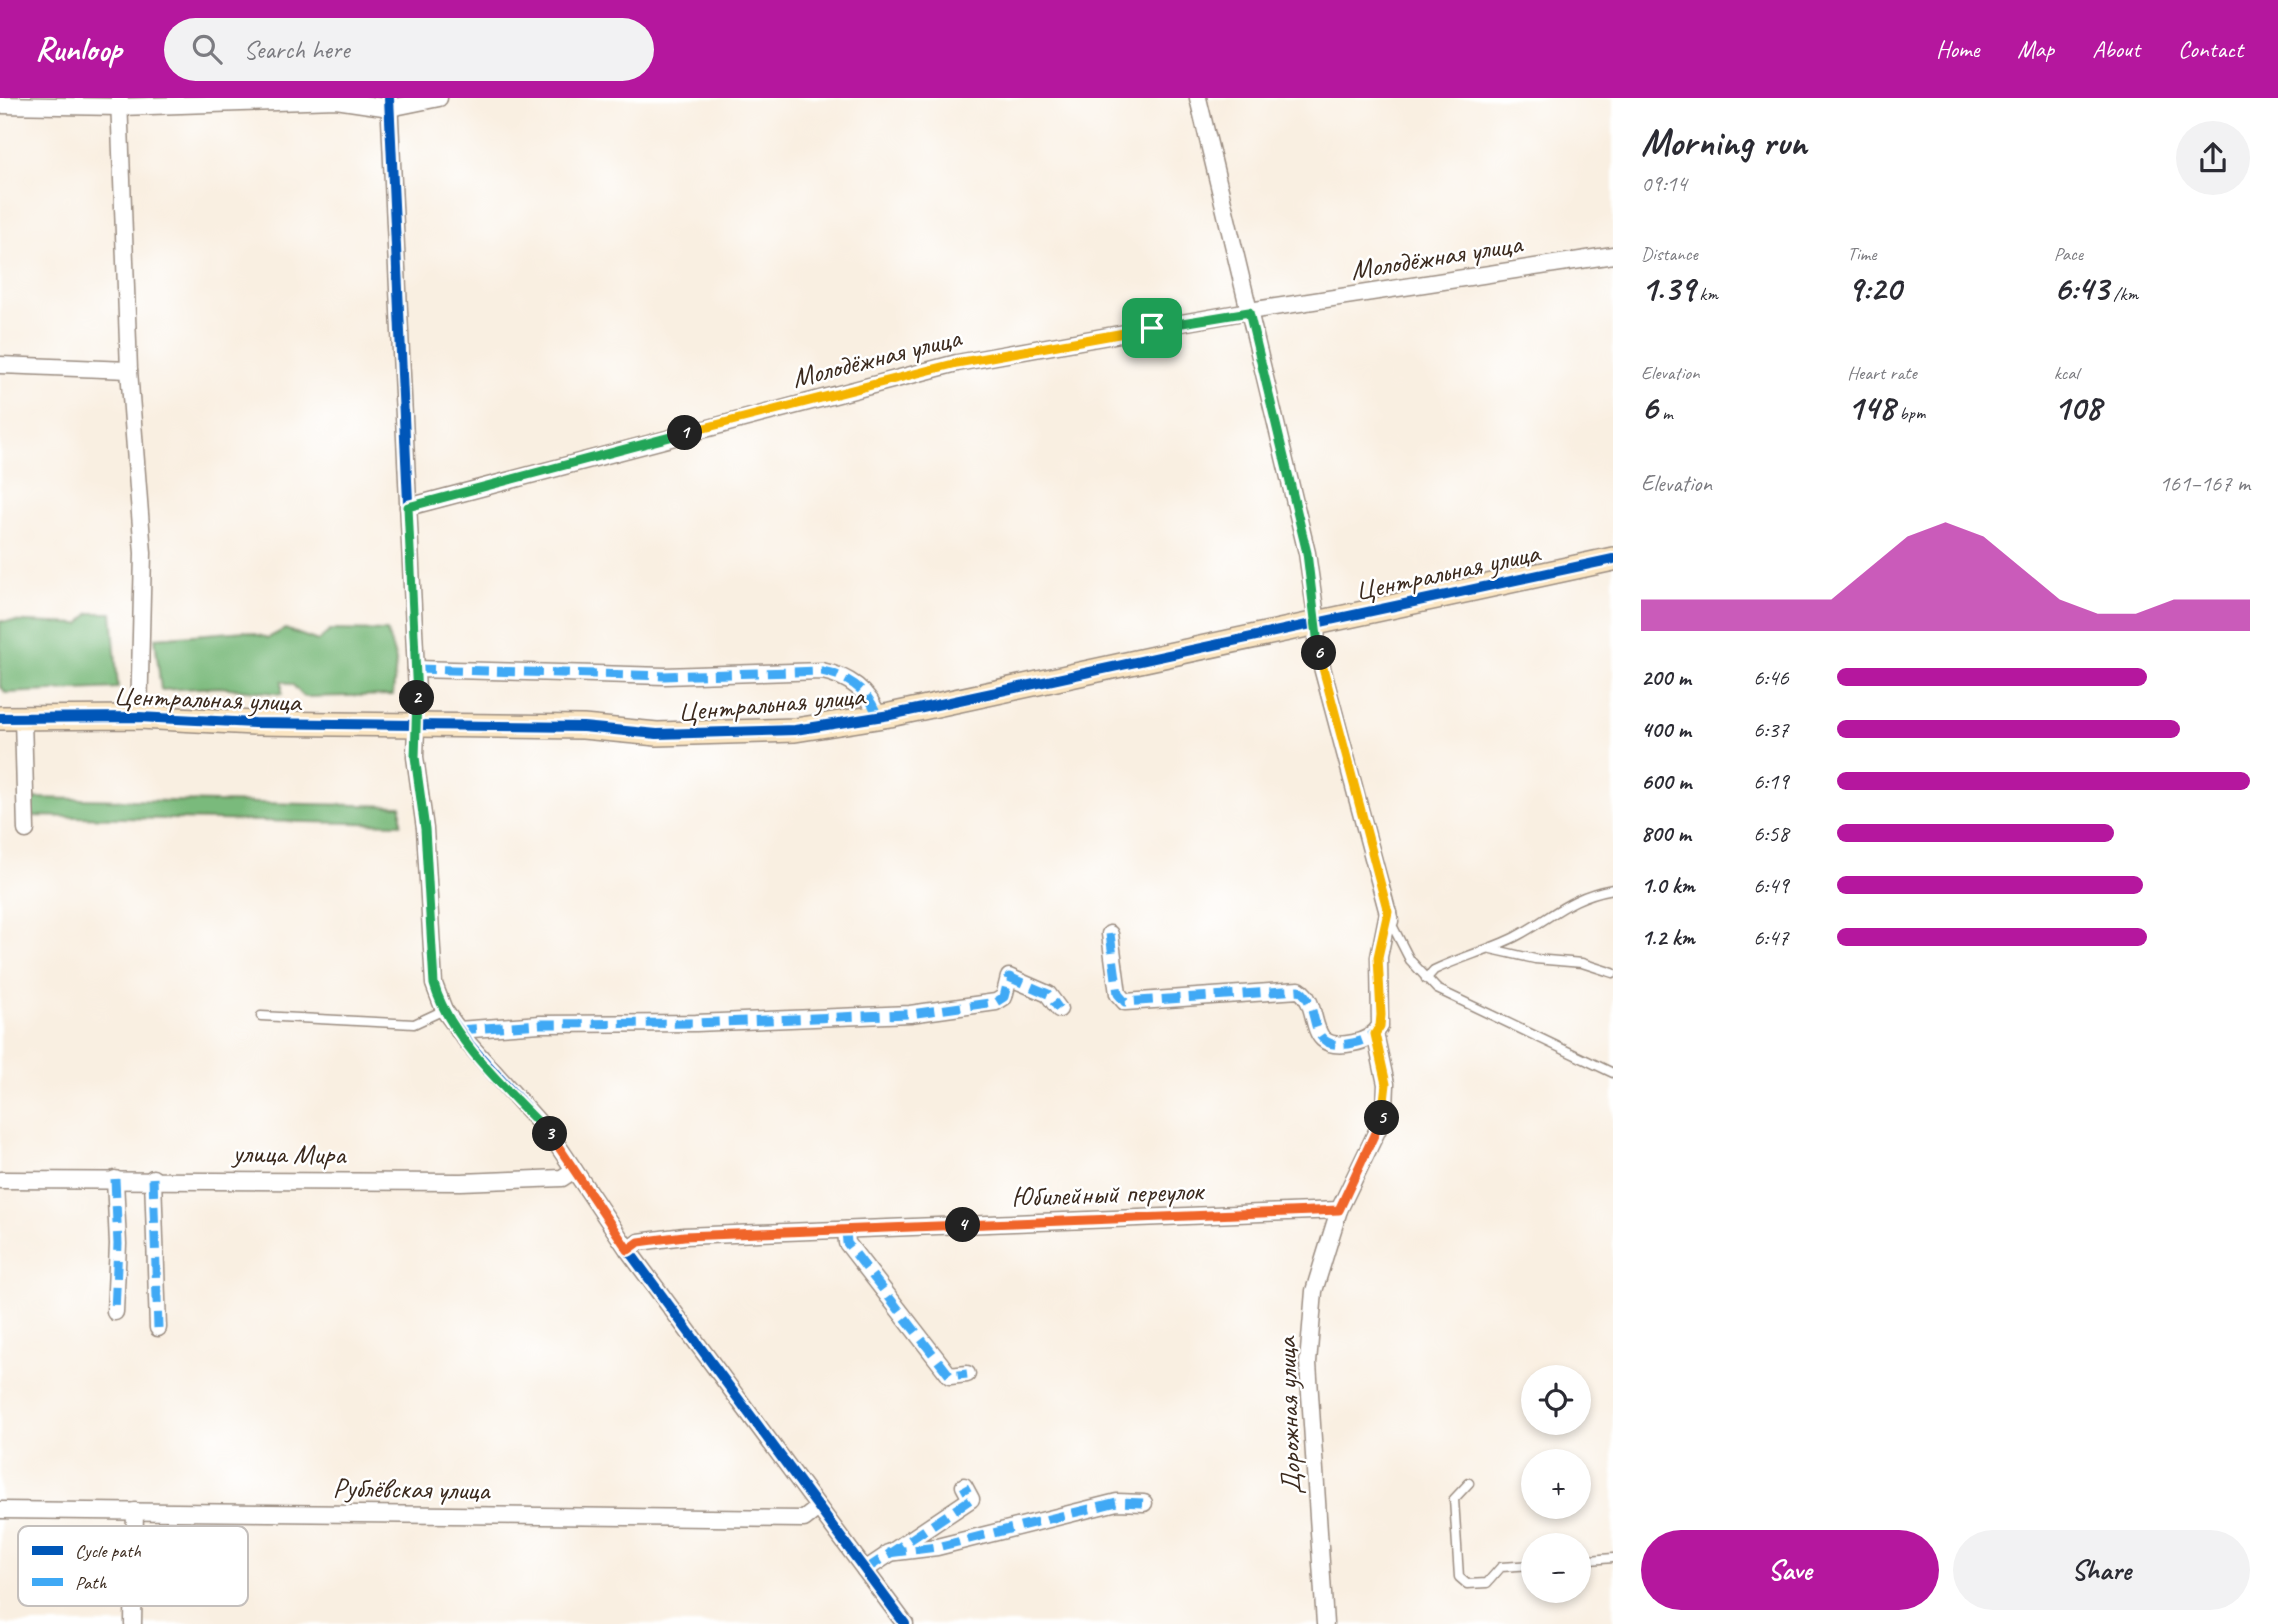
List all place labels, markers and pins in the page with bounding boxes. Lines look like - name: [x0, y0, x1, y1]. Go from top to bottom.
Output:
- pin: [1122, 298, 1182, 358]
- pin: 1: [668, 416, 702, 450]
- pin: 6: [1302, 636, 1336, 670]
- pin: 2: [400, 680, 434, 716]
- pin: 5: [1364, 1100, 1400, 1136]
- pin: 3: [532, 1116, 568, 1152]
- pin: 4: [946, 1208, 981, 1242]

